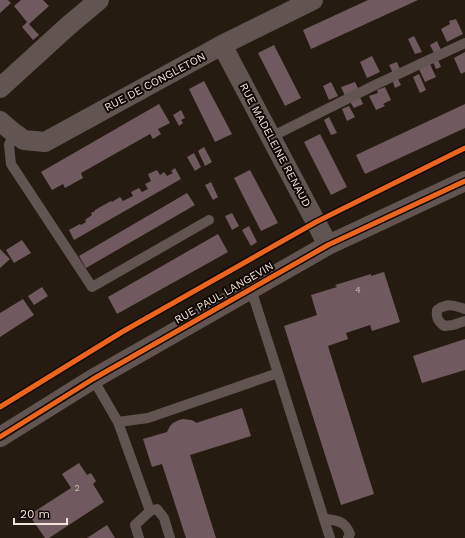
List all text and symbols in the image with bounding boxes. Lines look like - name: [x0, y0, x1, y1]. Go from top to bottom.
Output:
- street label: RUE DE CONGLETON: [102, 50, 208, 114]
- street label: RUE MADELEINE RENAUD: [237, 81, 313, 209]
- street label: RUE PAUL LANGEVIN: [172, 259, 276, 327]
- house number: 4: [355, 285, 361, 295]
- house number: 2: [74, 483, 80, 493]
- scale bar: [14, 500, 67, 526]
- text: 20 m: [20, 507, 50, 521]

